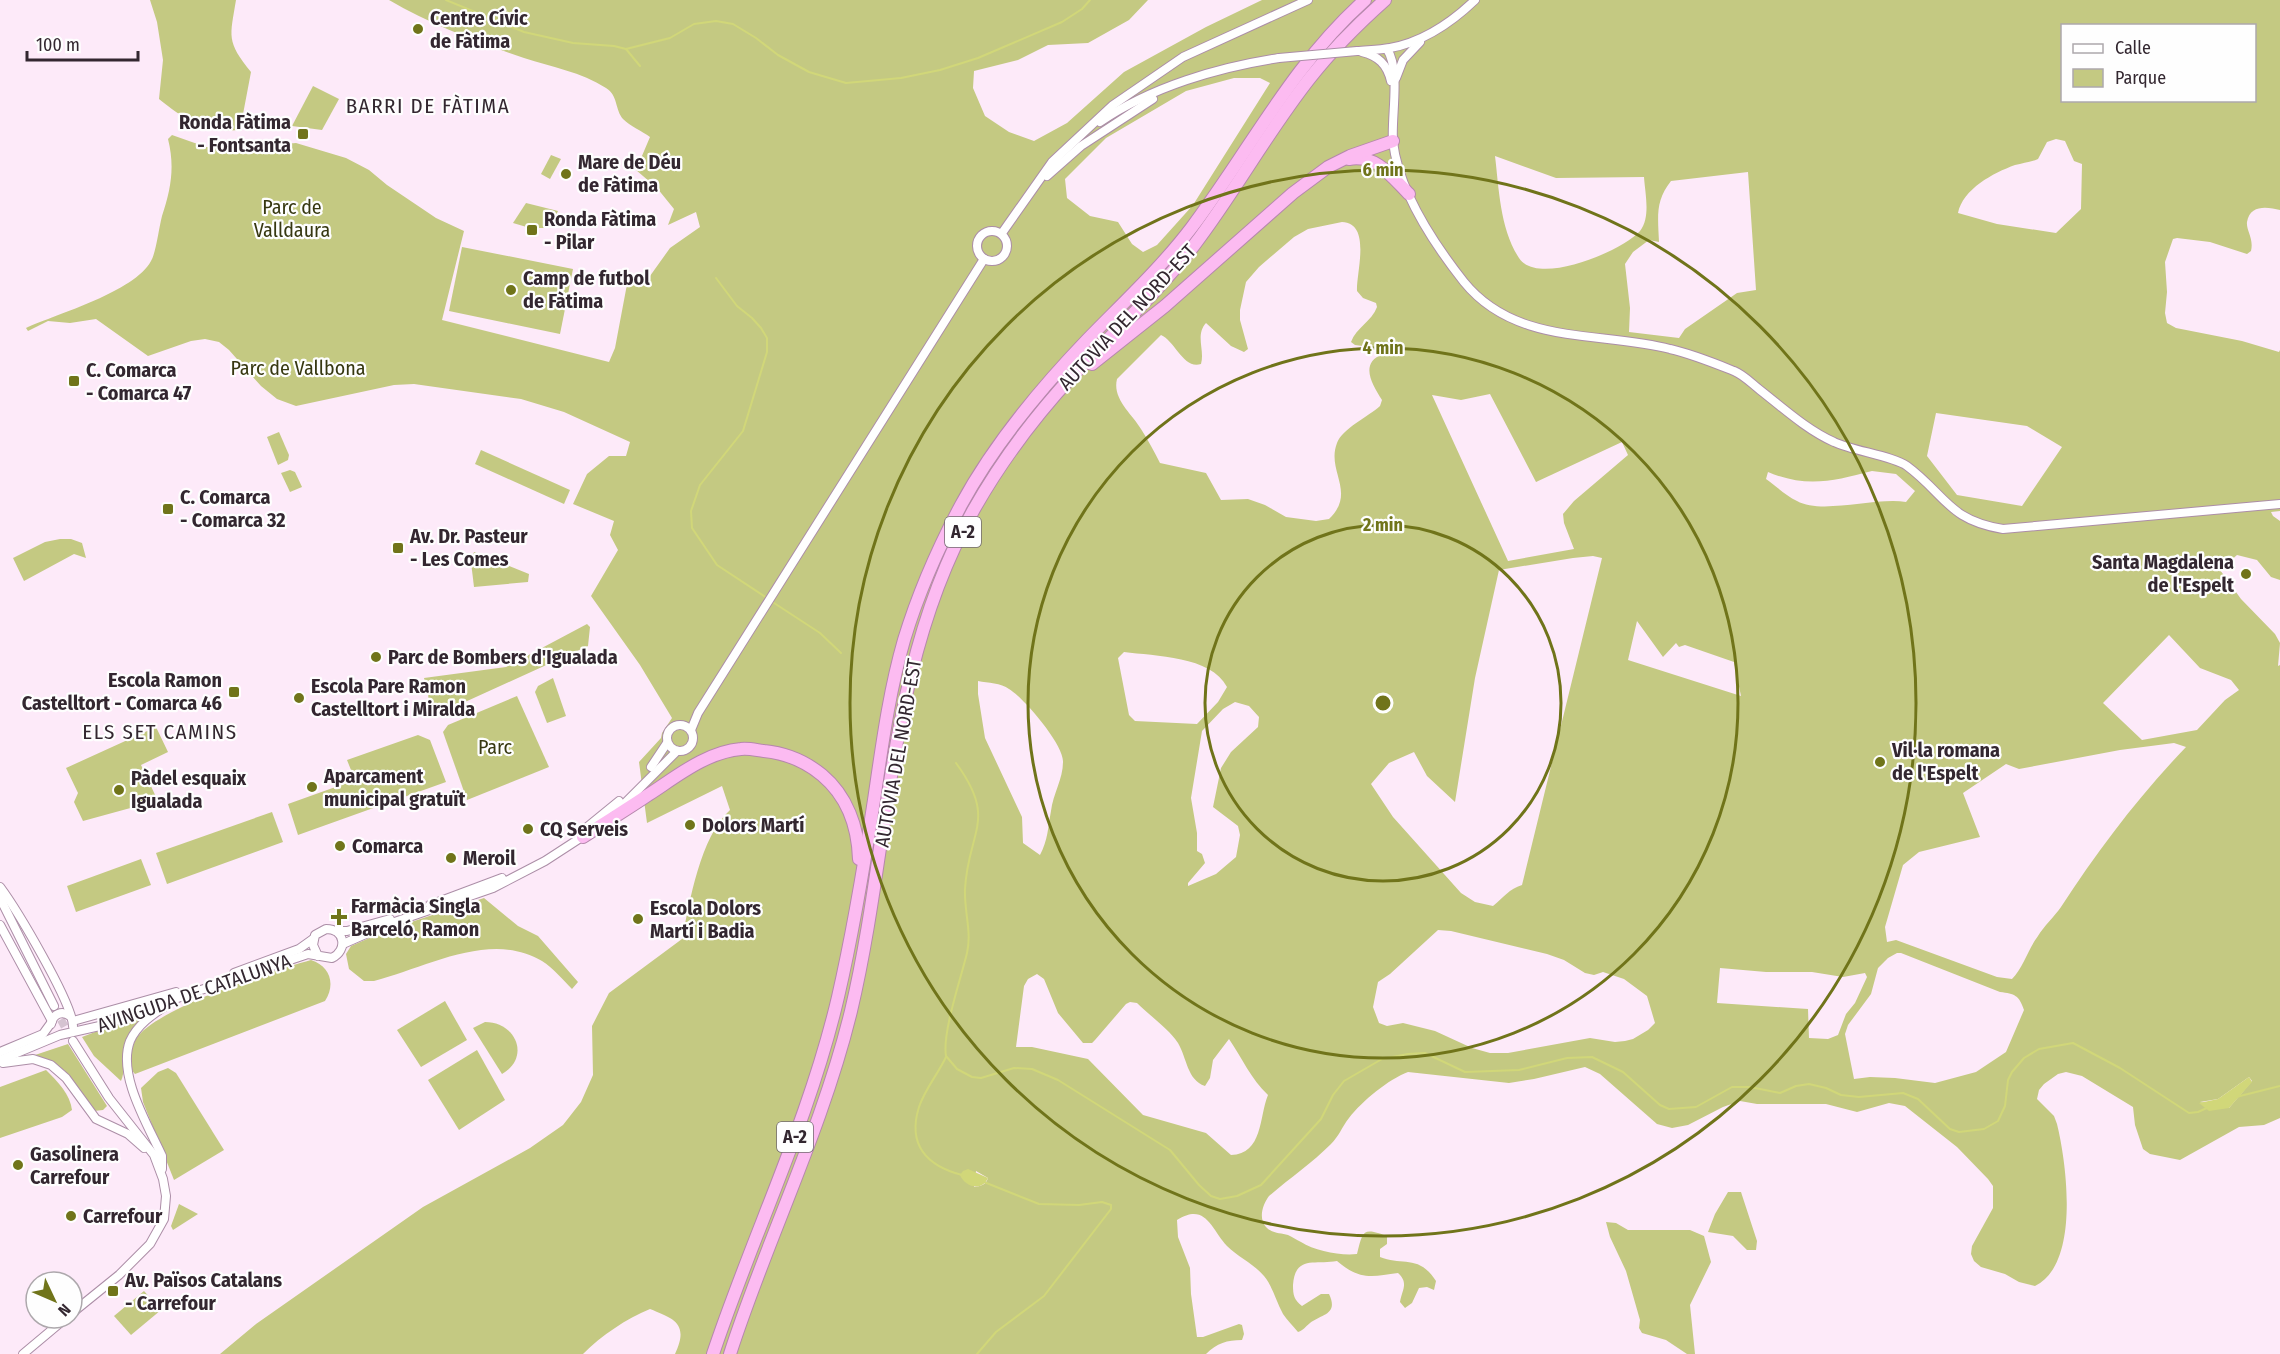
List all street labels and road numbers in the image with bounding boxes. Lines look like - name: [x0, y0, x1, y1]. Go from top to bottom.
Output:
- street label: AUTOVIA DEL NORD-EST: [1053, 238, 1201, 395]
- road number: A-2: [945, 517, 981, 547]
- street label: AUTOVIA DEL NORD-EST: [870, 656, 927, 849]
- street label: AVINGUDA DE CATALUNYA: [94, 948, 295, 1037]
- road number: A-2: [777, 1122, 813, 1152]

